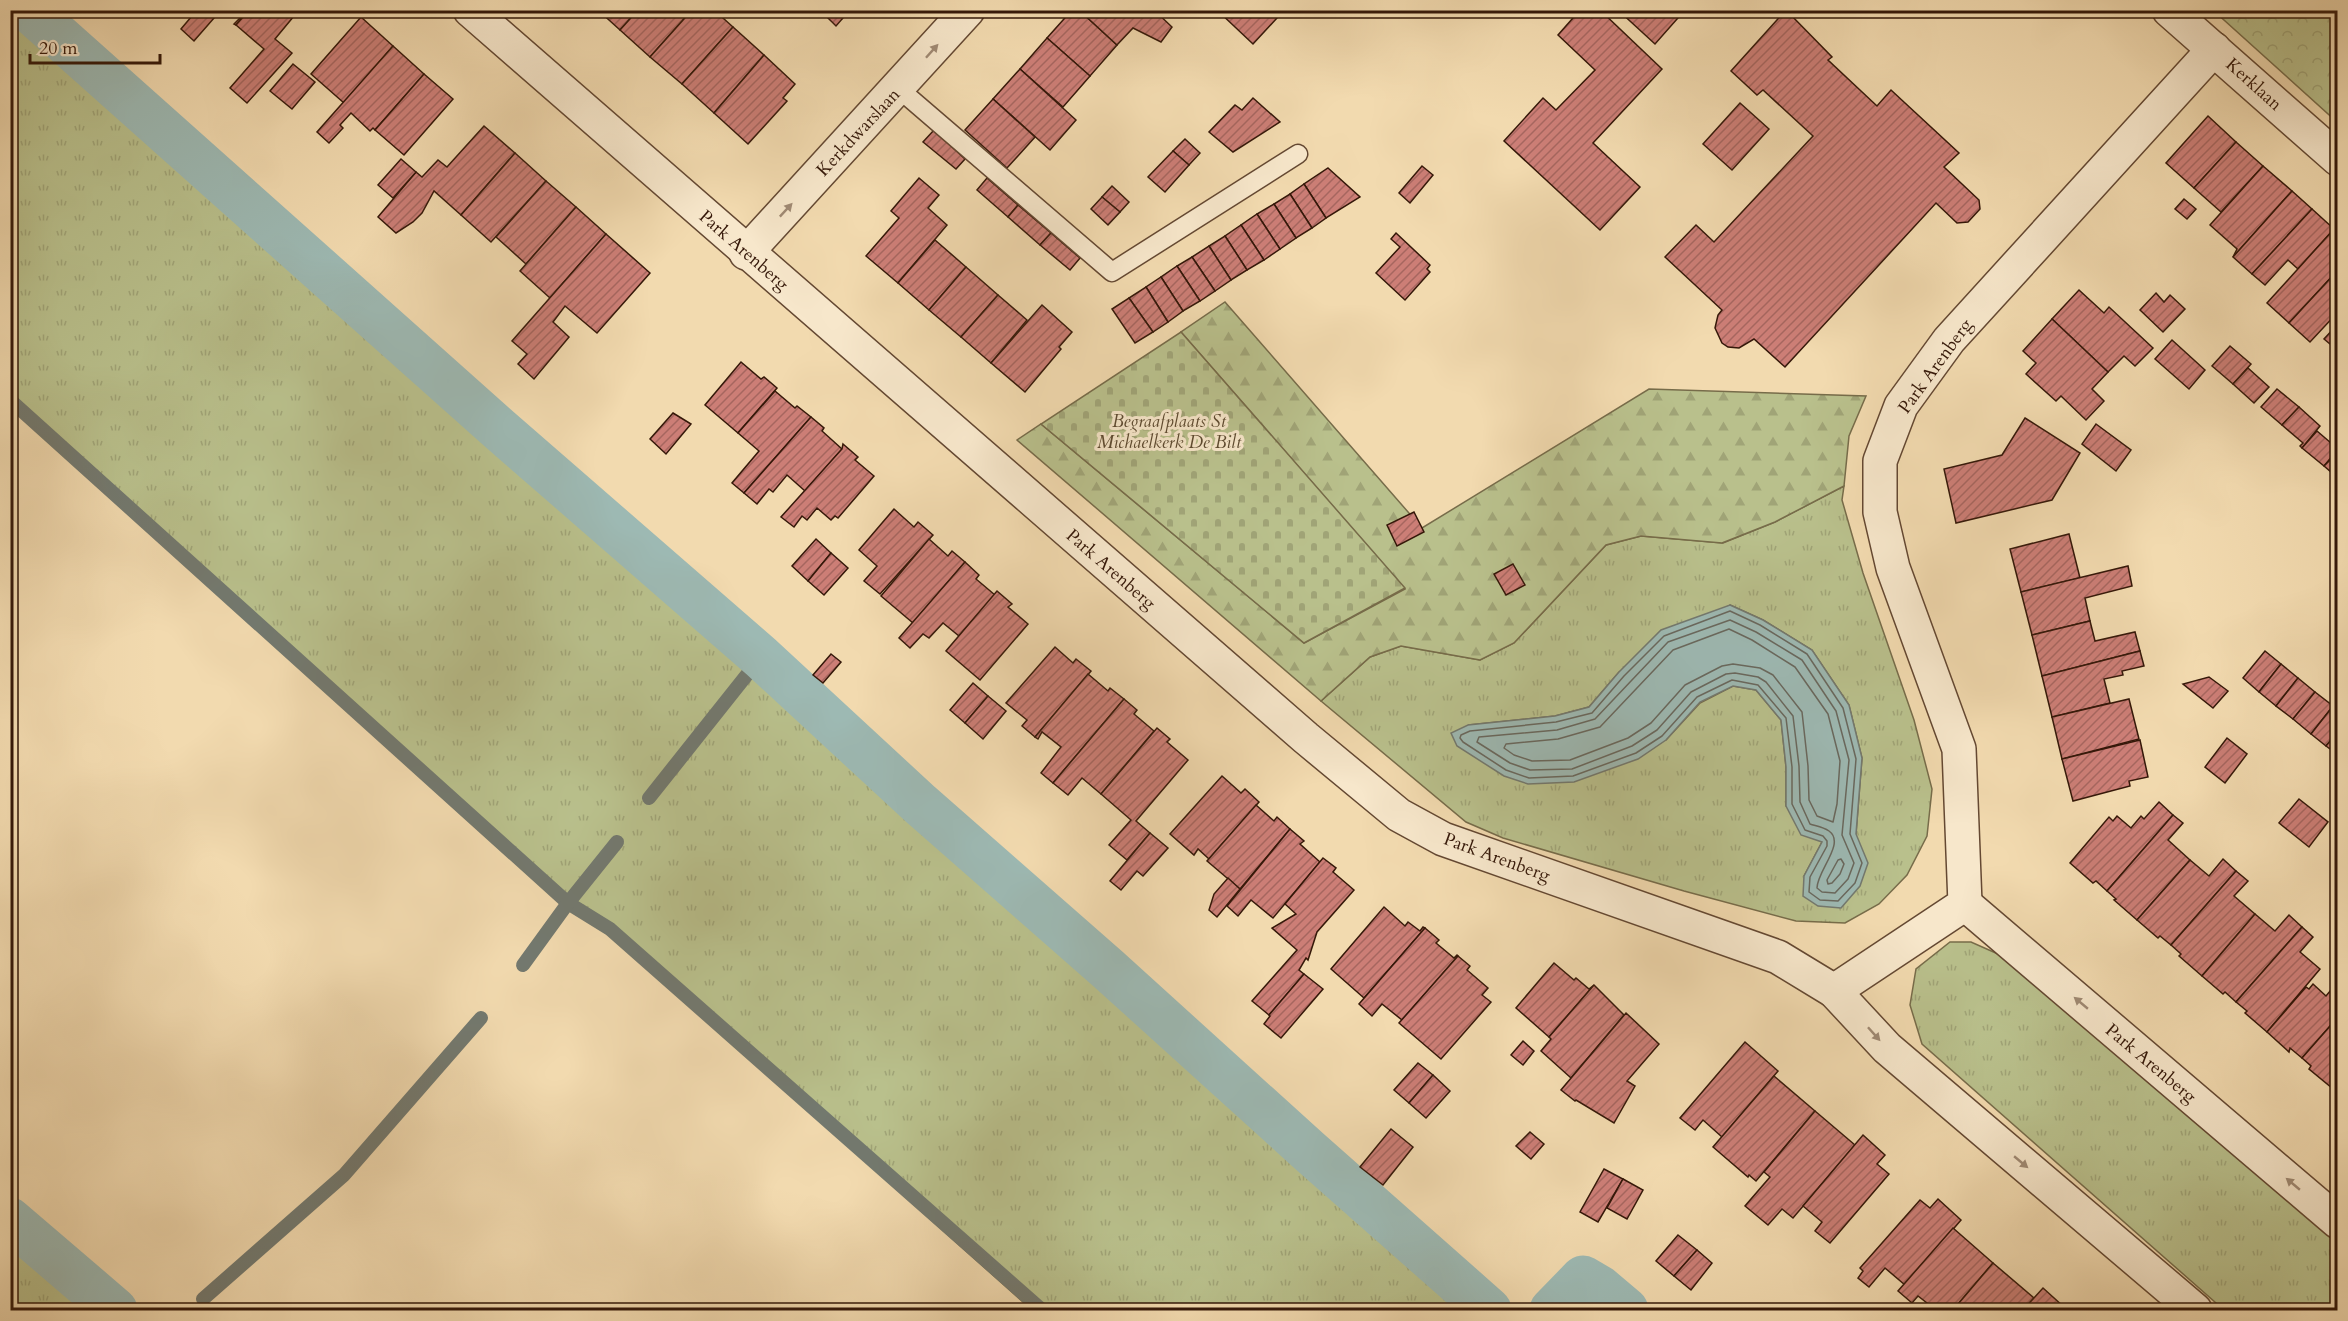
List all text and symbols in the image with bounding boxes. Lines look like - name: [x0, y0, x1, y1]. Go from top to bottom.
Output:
- scale bar: [30, 27, 160, 65]
- text: 20 m: [39, 36, 78, 61]
- one-way arrow: [925, 44, 938, 59]
- street label: Kerklaan: [2220, 52, 2288, 117]
- street label: Kerkdwarslaan: [811, 82, 906, 182]
- one-way arrow: [779, 202, 793, 217]
- street label: Park Arenberg: [693, 204, 795, 297]
- street label: Park Arenberg: [1892, 313, 1979, 419]
- park label: Begraafplaats St Michaelkerk De Bilt: [1097, 409, 1242, 455]
- street label: Park Arenberg: [1060, 523, 1162, 616]
- street label: Park Arenberg: [1440, 827, 1554, 889]
- one-way arrow: [2074, 997, 2089, 1010]
- street label: Park Arenberg: [2100, 1018, 2202, 1109]
- one-way arrow: [1867, 1026, 1880, 1041]
- one-way arrow: [2013, 1155, 2028, 1168]
- one-way arrow: [2286, 1178, 2301, 1191]

